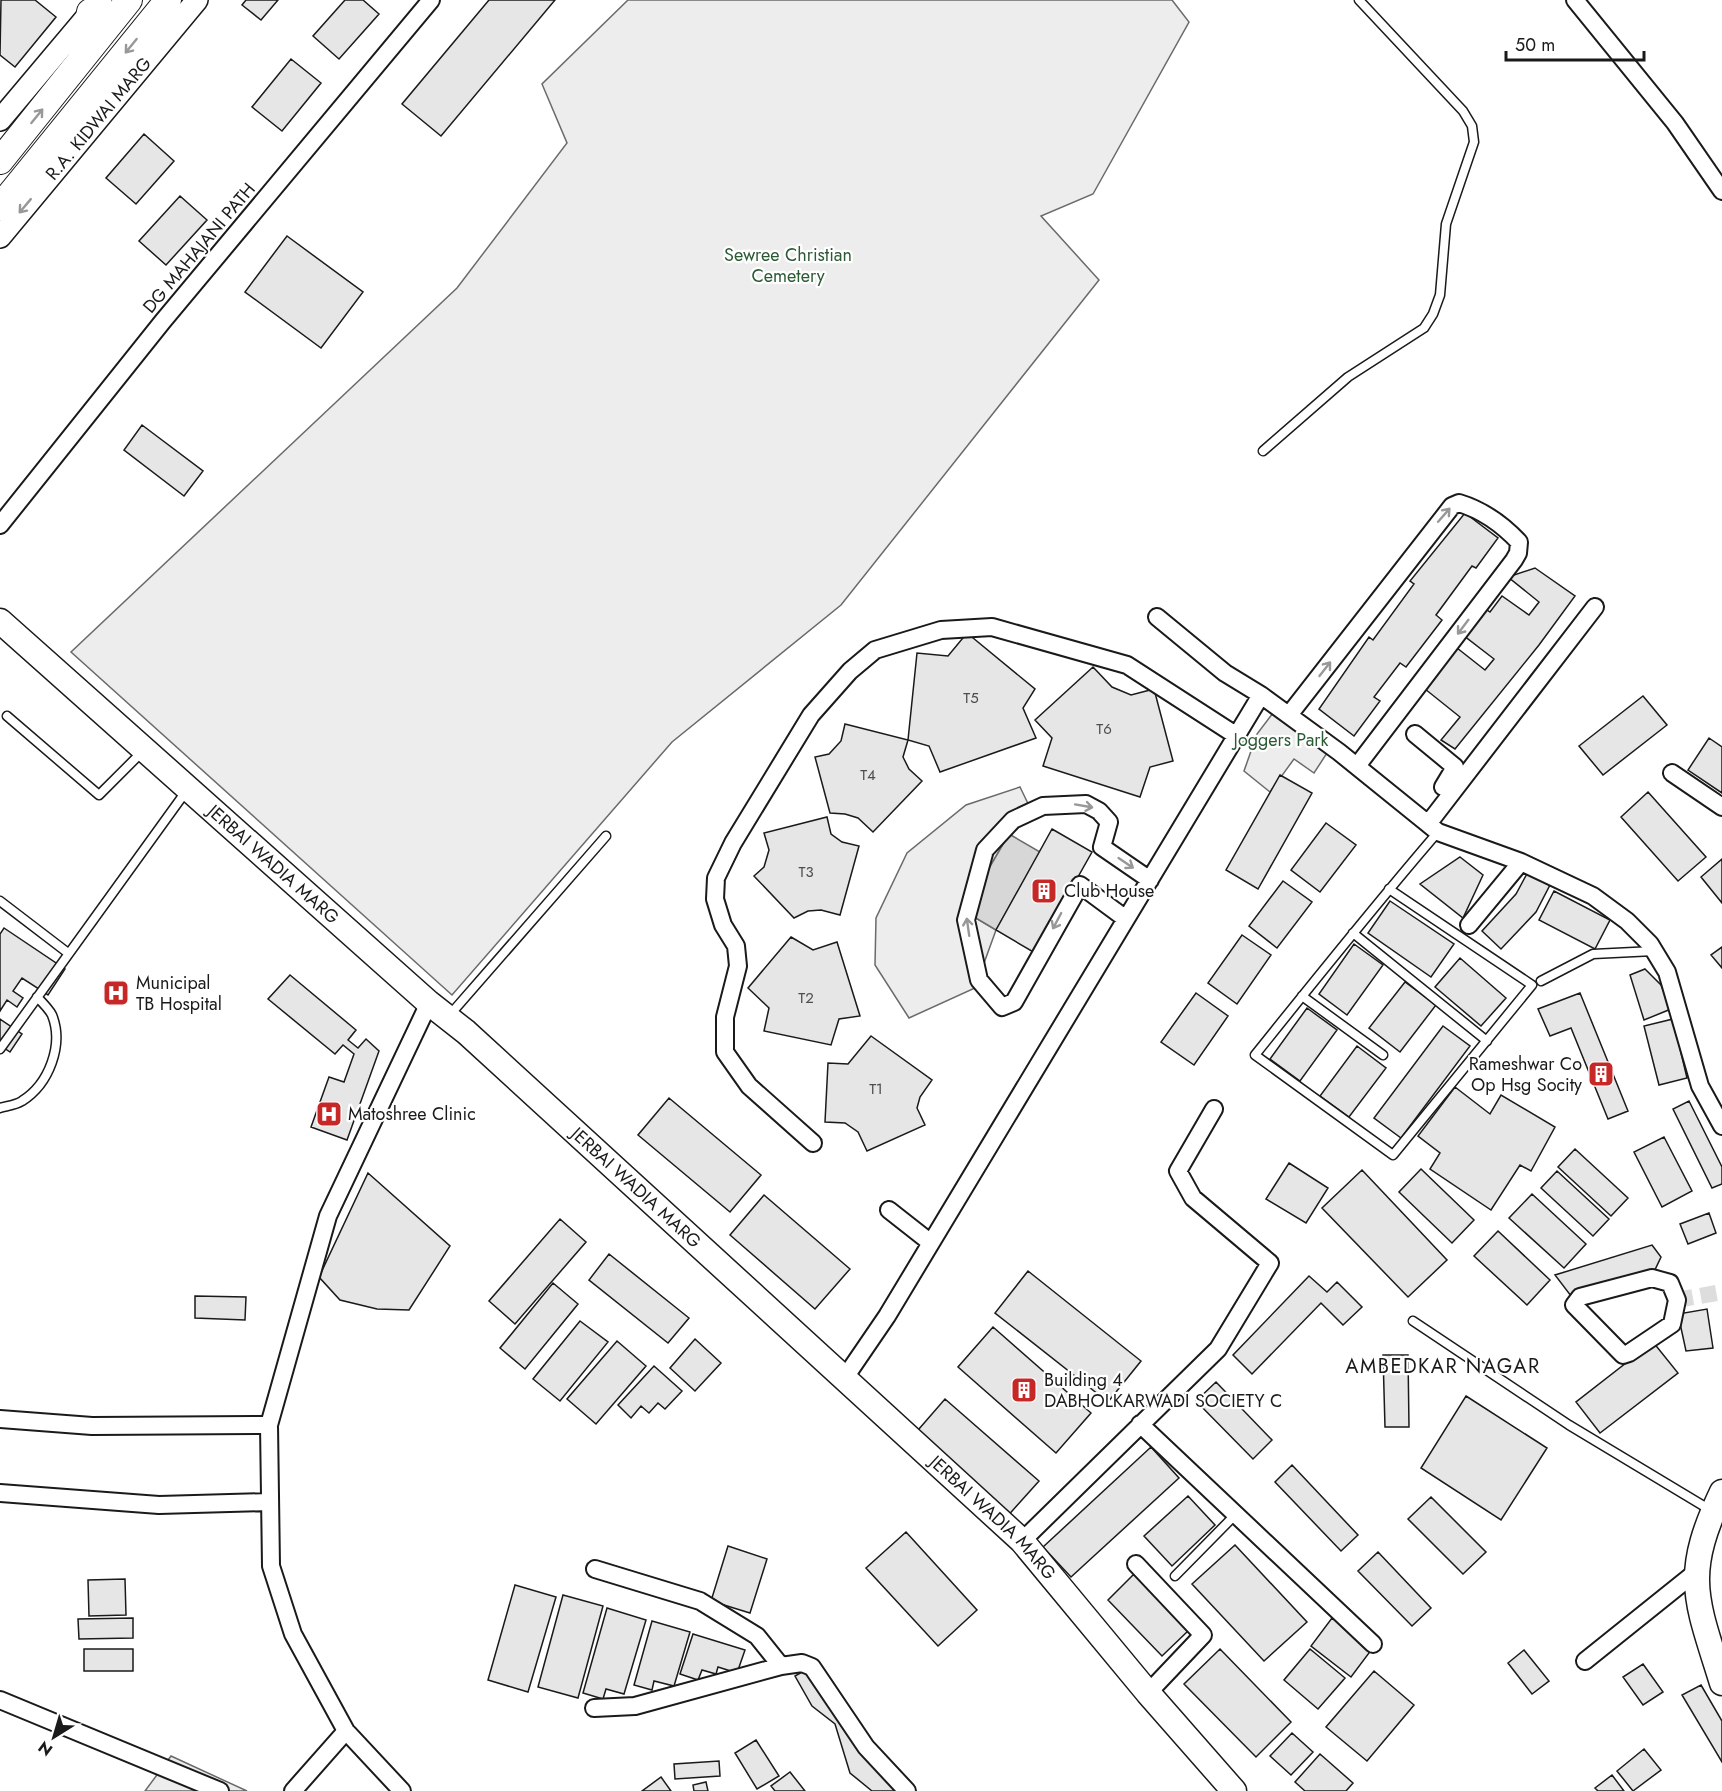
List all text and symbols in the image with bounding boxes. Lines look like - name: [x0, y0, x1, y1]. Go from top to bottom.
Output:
- scale bar: [1506, 24, 1644, 62]
- text: 50 m: [1515, 32, 1555, 58]
- one-way arrow: [125, 37, 138, 53]
- street label: R.A. KIDWAI MARG: [39, 51, 157, 186]
- one-way arrow: [30, 108, 43, 124]
- street label: DG MAHAJANI PATH: [137, 177, 261, 319]
- one-way arrow: [18, 198, 32, 213]
- park label: Sewree Christian Cemetery: [724, 242, 852, 289]
- one-way arrow: [1437, 508, 1451, 523]
- one-way arrow: [1457, 619, 1470, 635]
- one-way arrow: [1318, 661, 1331, 677]
- house number: T5: [963, 687, 979, 709]
- house number: T6: [1096, 718, 1112, 740]
- park label: Joggers Park: [1232, 727, 1328, 753]
- house number: T4: [860, 764, 876, 786]
- street label: JERBAI WADIA MARG: [200, 797, 345, 930]
- one-way arrow: [1074, 801, 1093, 812]
- one-way arrow: [1117, 857, 1134, 869]
- house number: T3: [798, 861, 814, 883]
- building icon: Club House: [1029, 876, 1059, 906]
- place label: Club House: [1064, 878, 1154, 904]
- one-way arrow: [1051, 911, 1062, 929]
- one-way arrow: [963, 918, 974, 937]
- place label: Municipal TB Hospital: [136, 970, 222, 1017]
- hospital icon: Municipal TB Hospital: [101, 978, 131, 1008]
- house number: T2: [798, 987, 814, 1009]
- place label: Rameshwar Co Op Hsg Socity: [1469, 1051, 1582, 1098]
- building icon: Rameshwar Co Op Hsg Socity: [1586, 1059, 1616, 1089]
- house number: T1: [869, 1078, 883, 1100]
- hospital icon: Matoshree Clinic: [314, 1099, 344, 1129]
- place label: Matoshree Clinic: [348, 1101, 476, 1127]
- street label: JERBAI WADIA MARG: [564, 1120, 707, 1254]
- district label: AMBEDKAR NAGAR: [1345, 1352, 1541, 1381]
- place label: Building 4 DABHOLKARWADI SOCIETY C: [1044, 1367, 1282, 1414]
- building icon: Building 4 DABHOLKARWADI SOCIETY C: [1009, 1375, 1039, 1405]
- street label: JERBAI WADIA MARG: [922, 1448, 1062, 1585]
- north arrow: [24, 1707, 84, 1767]
- text: N: [33, 1736, 57, 1762]

